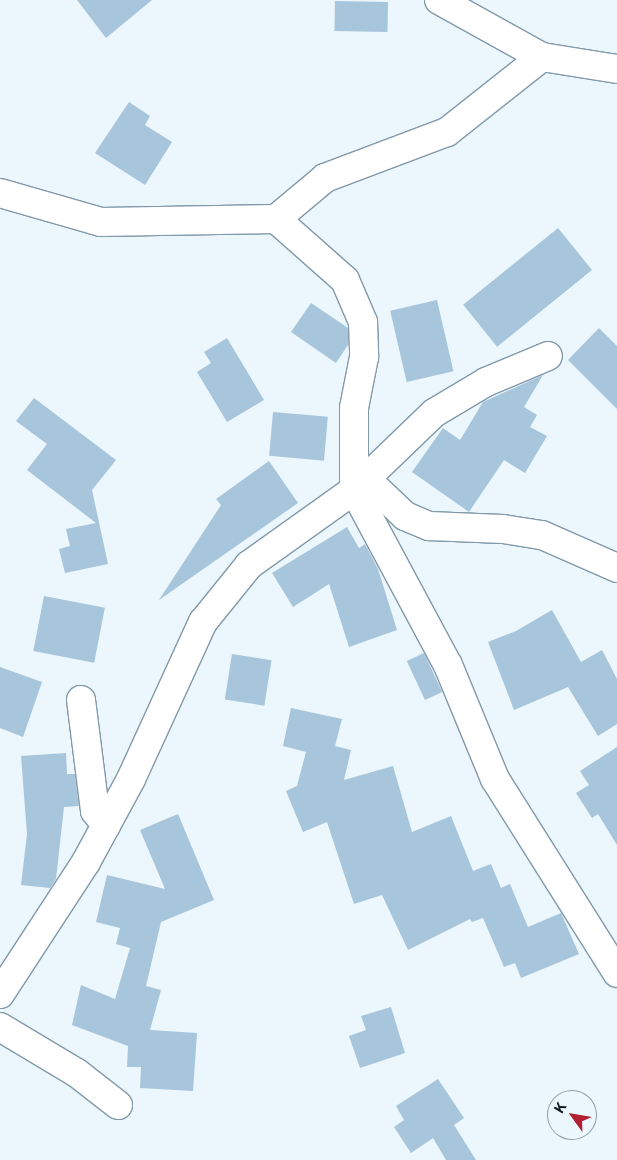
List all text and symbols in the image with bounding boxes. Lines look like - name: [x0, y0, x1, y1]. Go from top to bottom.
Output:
- north arrow: [547, 1090, 597, 1140]
- text: K: [551, 1099, 570, 1116]

